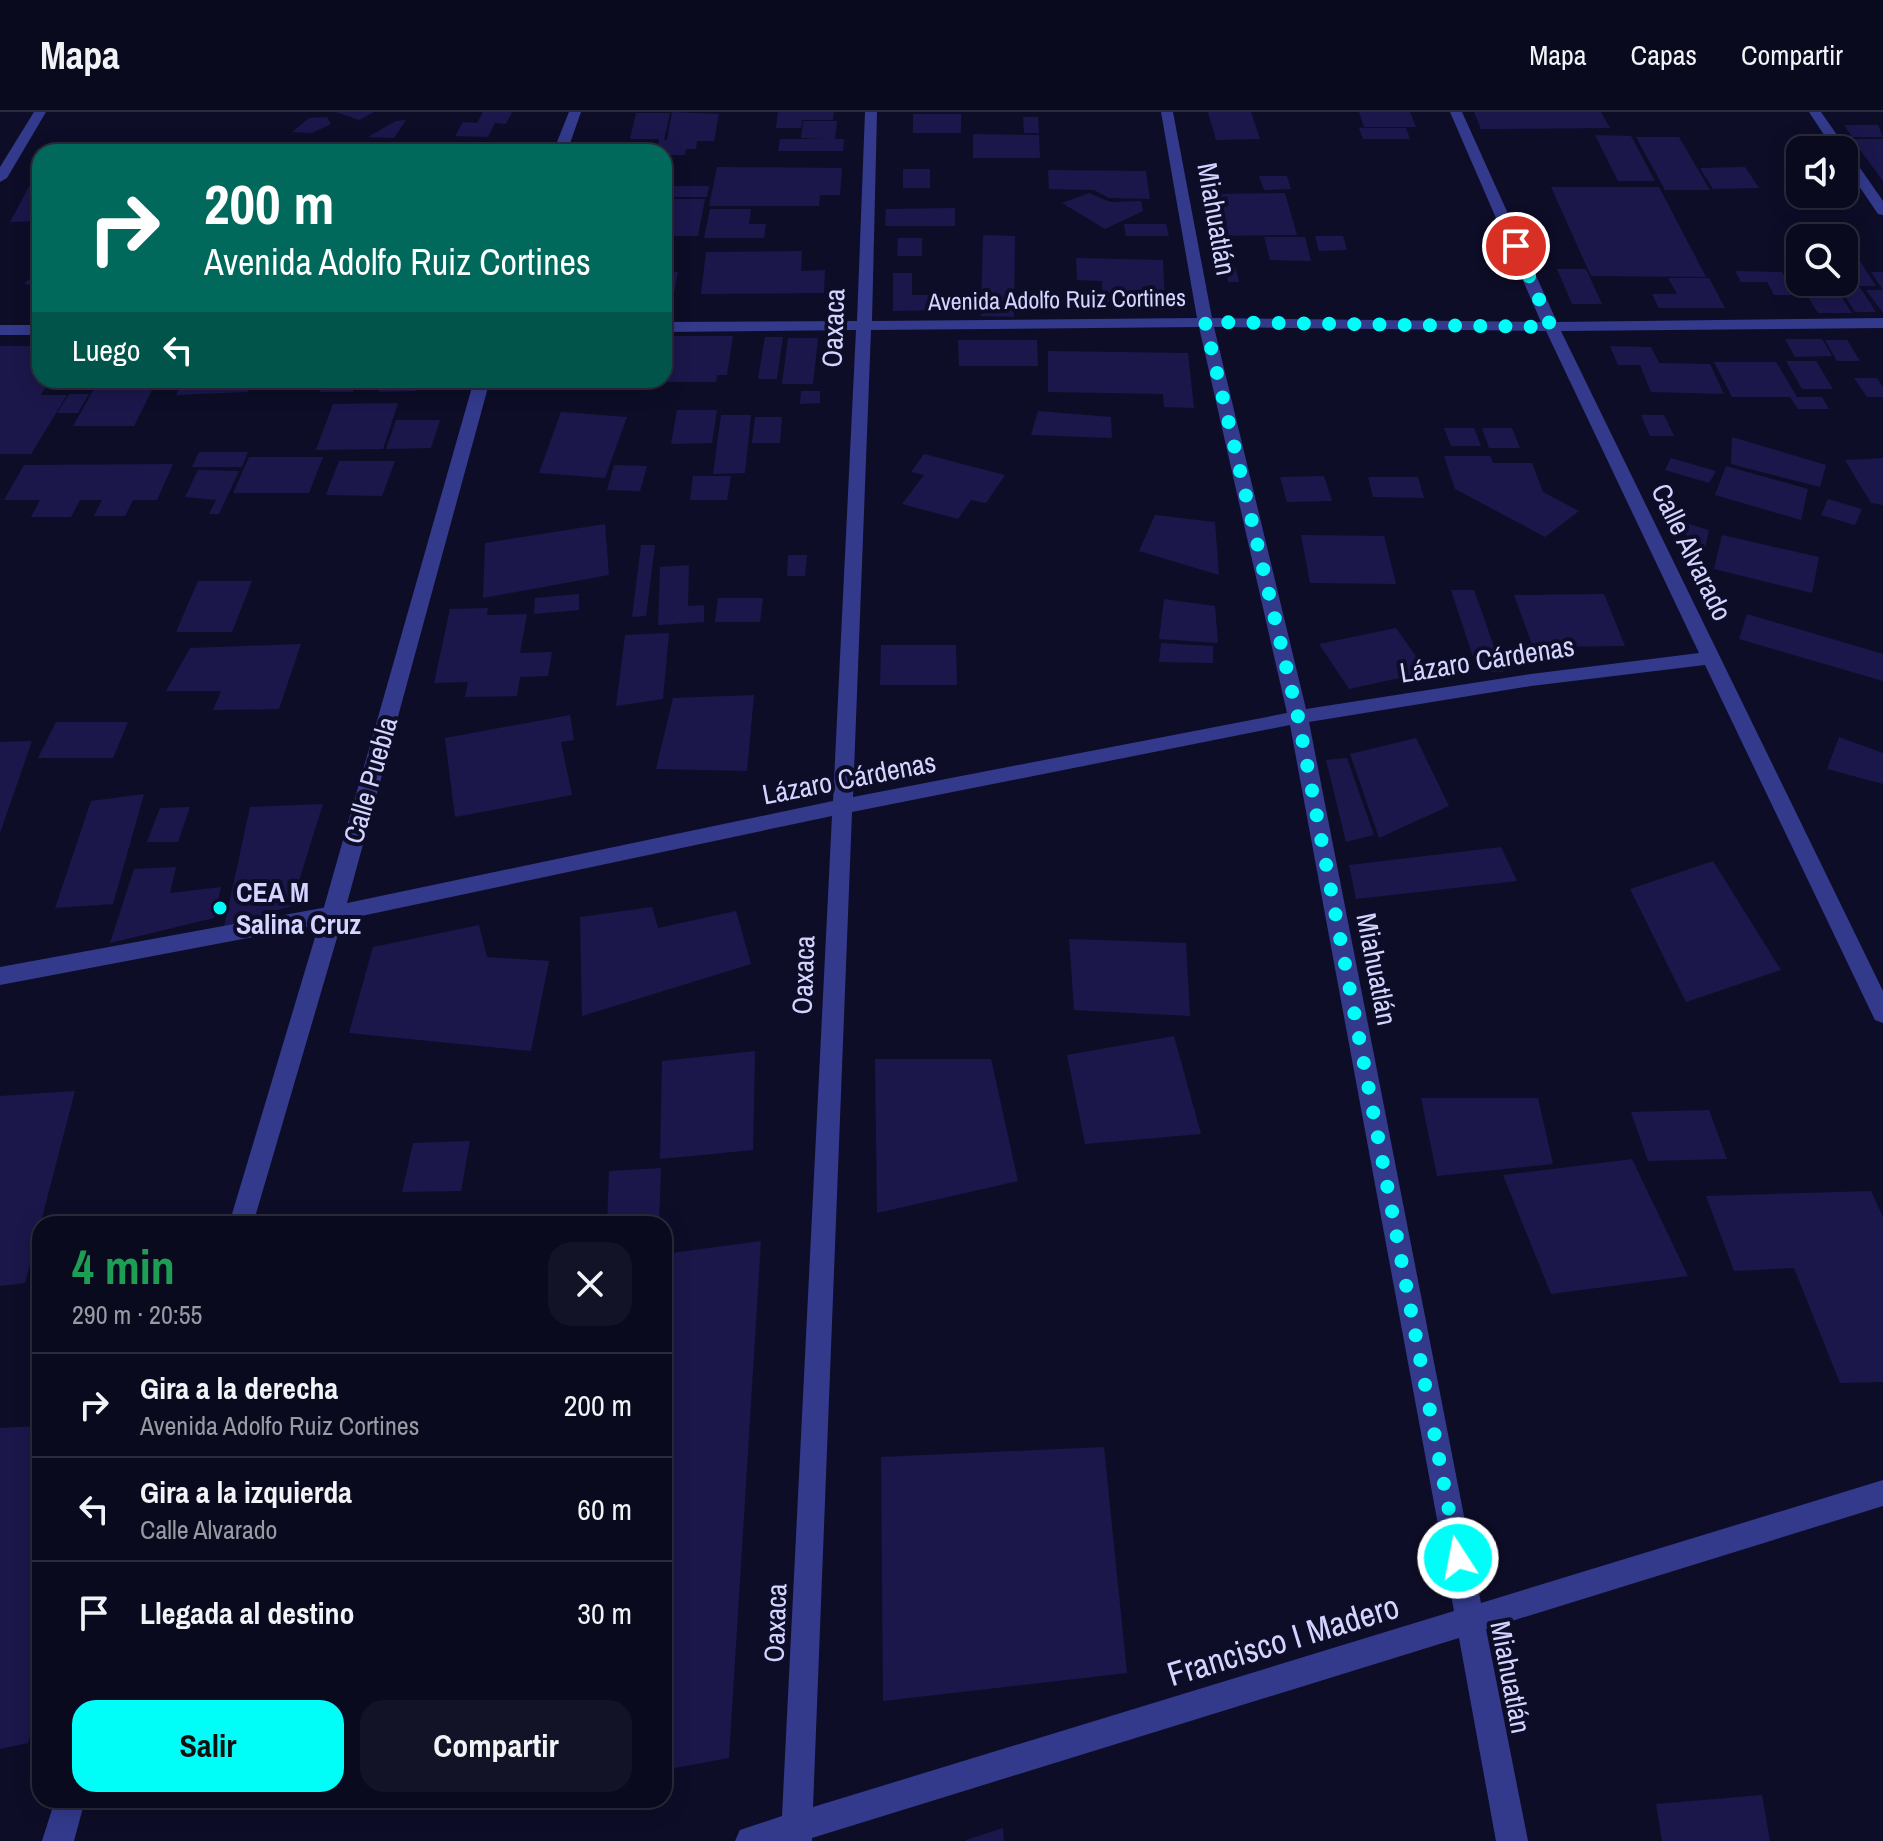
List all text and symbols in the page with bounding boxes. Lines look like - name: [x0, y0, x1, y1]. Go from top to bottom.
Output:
- text: Mapa: [40, 30, 120, 81]
- text: Mapa: [1529, 36, 1587, 74]
- text: Capas: [1631, 36, 1697, 74]
- text: Compartir: [1741, 36, 1843, 74]
- map controls: [1786, 136, 1858, 296]
- button: sound: [1786, 136, 1858, 208]
- street label: Miahuatlán: [1188, 160, 1246, 278]
- text: 200 m: [204, 166, 334, 241]
- icon: right: [72, 176, 176, 280]
- pin: [1482, 212, 1550, 280]
- icon: arrive: [1494, 224, 1538, 268]
- button: search: [1786, 224, 1858, 296]
- text: Avenida Adolfo Ruiz Cortines: [204, 238, 591, 286]
- street label: Avenida Adolfo Ruiz Cortines: [927, 281, 1186, 317]
- street label: Oaxaca: [813, 288, 853, 368]
- icon: left: [156, 328, 200, 372]
- text: Luego: [72, 330, 140, 370]
- street label: Calle Alvarado: [1642, 477, 1742, 627]
- street label: Lázaro Cárdenas: [1397, 626, 1577, 692]
- street label: Calle Puebla: [334, 712, 406, 848]
- street label: Lázaro Cárdenas: [759, 743, 939, 813]
- place label: CEA M Salina Cruz: [236, 873, 361, 943]
- marker: CEA M Salina Cruz: [211, 899, 229, 917]
- street label: Miahuatlán: [1348, 910, 1406, 1028]
- street label: Oaxaca: [783, 935, 823, 1015]
- text: 4 min: [72, 1234, 175, 1299]
- button: close: [548, 1242, 632, 1326]
- text: 290 m · 20:55: [72, 1297, 202, 1332]
- text: Gira a la derecha: [140, 1368, 338, 1408]
- icon: right: [72, 1383, 116, 1427]
- text: 200 m: [564, 1385, 632, 1425]
- text: Avenida Adolfo Ruiz Cortines: [140, 1408, 419, 1443]
- text: Gira a la izquierda: [140, 1472, 352, 1512]
- icon: left: [72, 1487, 116, 1531]
- text: 60 m: [577, 1489, 632, 1529]
- text: Calle Alvarado: [140, 1512, 277, 1547]
- position arrow: [1416, 1516, 1500, 1600]
- street label: Oaxaca: [755, 1583, 795, 1663]
- street label: Francisco I Madero: [1161, 1583, 1405, 1697]
- icon: arrive: [72, 1591, 116, 1635]
- text: Llegada al destino: [140, 1593, 355, 1633]
- text: 30 m: [577, 1593, 632, 1633]
- street label: Miahuatlán: [1482, 1618, 1540, 1736]
- button: Salir: [72, 1700, 344, 1792]
- button: Compartir: [360, 1700, 632, 1792]

